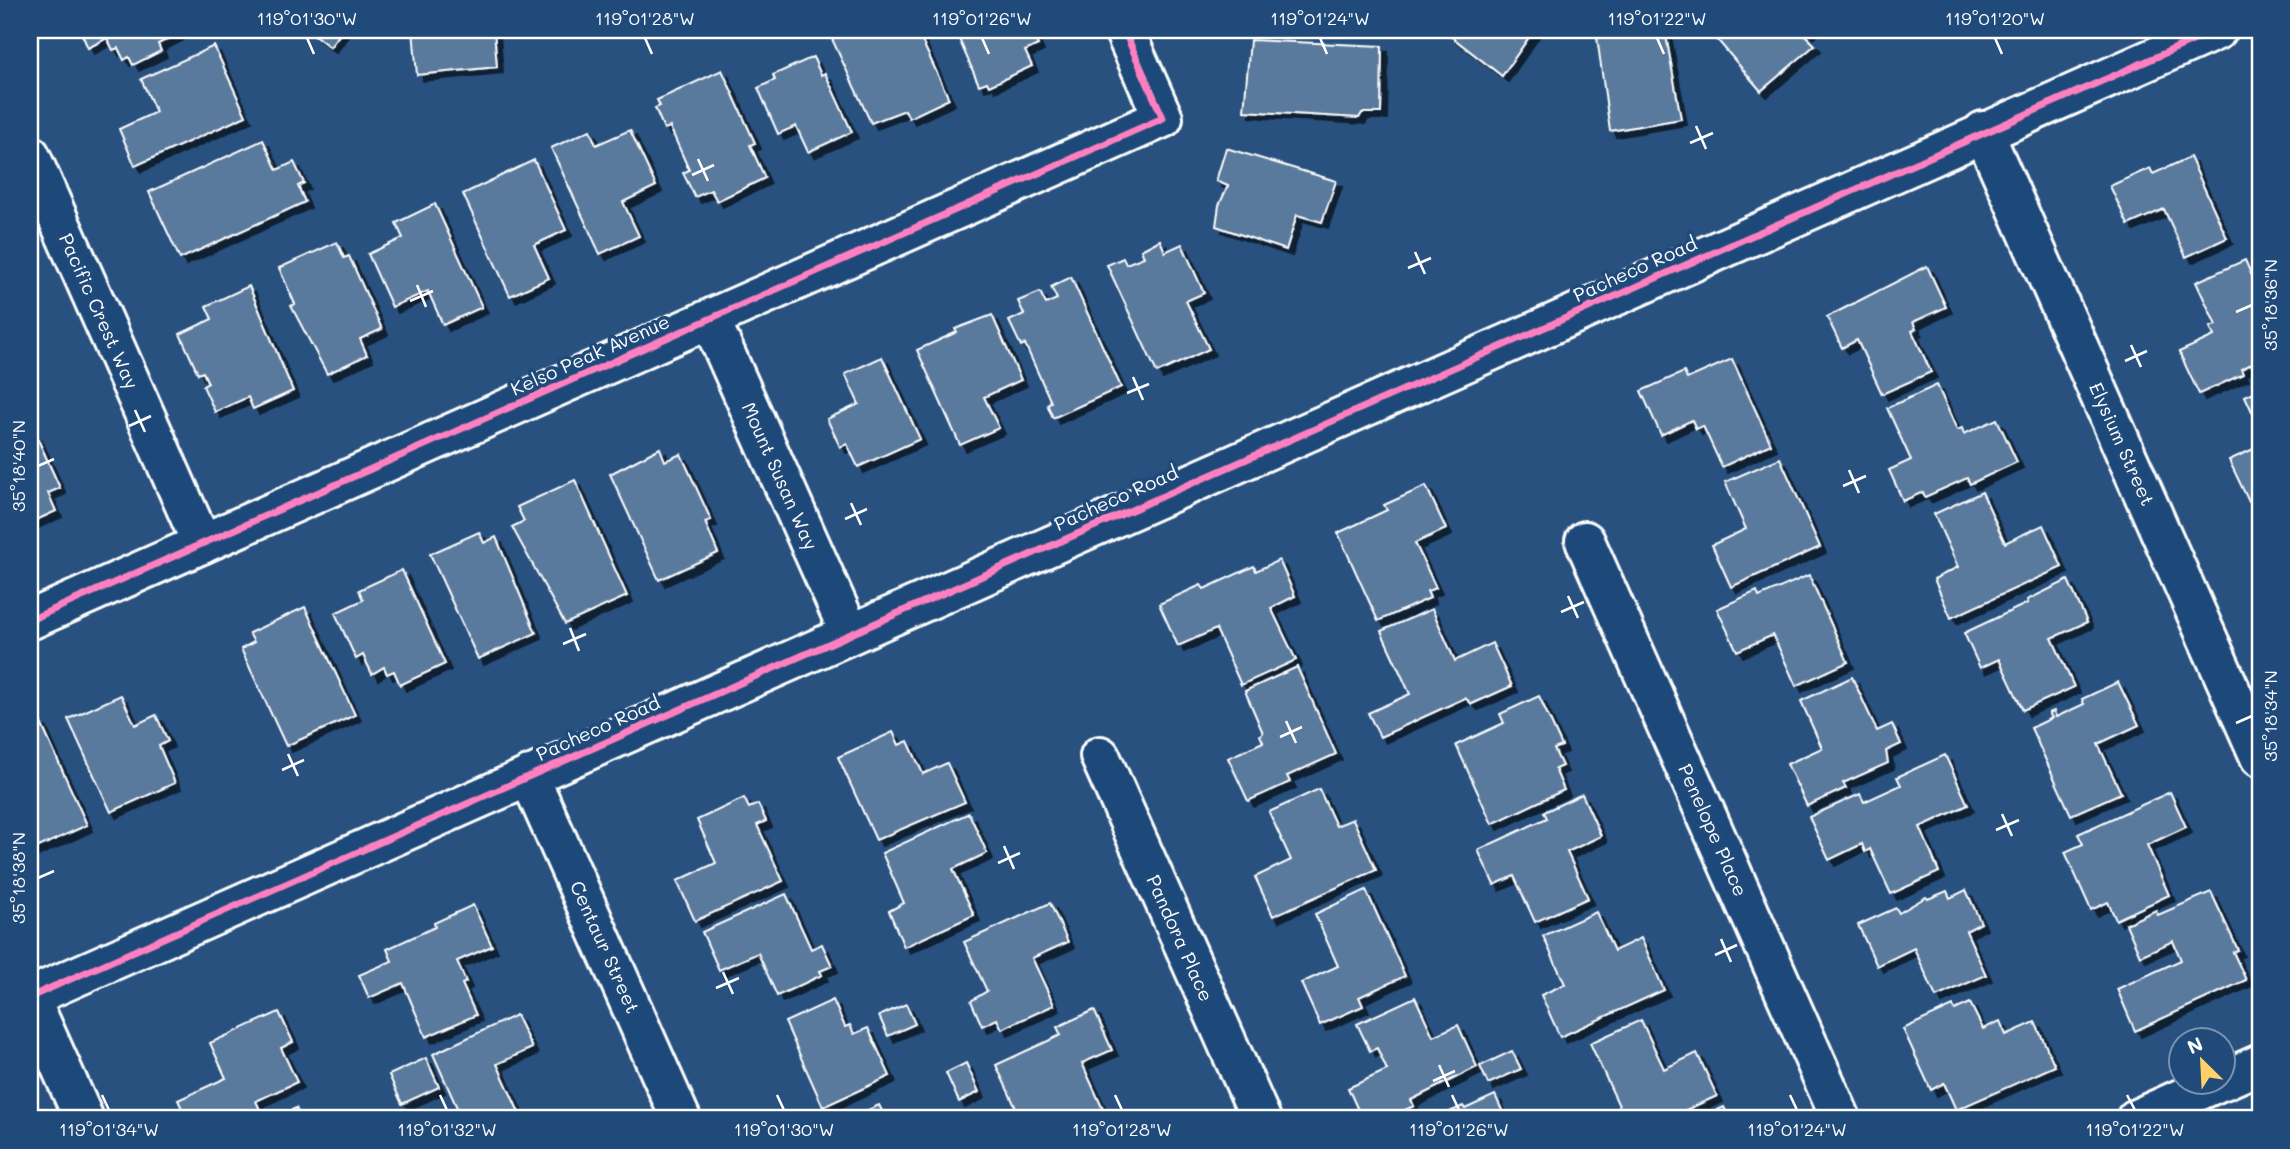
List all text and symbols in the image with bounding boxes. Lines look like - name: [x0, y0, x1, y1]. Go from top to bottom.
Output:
- text: 119°01'30"W: [257, 6, 357, 30]
- text: 119°01'28"W: [595, 6, 695, 30]
- text: 119°01'26"W: [932, 6, 1032, 30]
- text: 119°01'24"W: [1270, 6, 1370, 30]
- text: 119°01'22"W: [1608, 6, 1707, 30]
- text: 119°01'20"W: [1945, 6, 2045, 30]
- street label: Pacific Crest Way: [54, 229, 145, 393]
- street label: Pacheco Road: [1569, 230, 1701, 307]
- text: 35°18'36"N: [2258, 259, 2282, 351]
- street label: Kelso Peak Avenue: [506, 308, 673, 401]
- street label: Elysium Street: [2084, 378, 2161, 510]
- street label: Mount Susan Way: [737, 398, 824, 554]
- text: 35°18'40"N: [6, 420, 30, 512]
- street label: Pacheco Road: [1050, 459, 1182, 536]
- text: 35°18'34"N: [2258, 670, 2282, 762]
- street label: Pacheco Road: [532, 689, 664, 766]
- street label: Penelope Place: [1673, 760, 1754, 900]
- text: 35°18'38"N: [6, 832, 30, 924]
- street label: Pandora Place: [1141, 871, 1220, 1005]
- street label: Centaur Street: [565, 877, 646, 1017]
- north arrow: [2168, 1026, 2238, 1096]
- text: N: [2183, 1031, 2207, 1059]
- text: 119°01'34"W: [59, 1117, 159, 1141]
- text: 119°01'32"W: [397, 1117, 497, 1141]
- text: 119°01'30"W: [734, 1117, 834, 1141]
- text: 119°01'28"W: [1072, 1117, 1172, 1141]
- text: 119°01'26"W: [1409, 1117, 1509, 1141]
- text: 119°01'24"W: [1747, 1117, 1847, 1141]
- text: 119°01'22"W: [2086, 1117, 2185, 1141]

